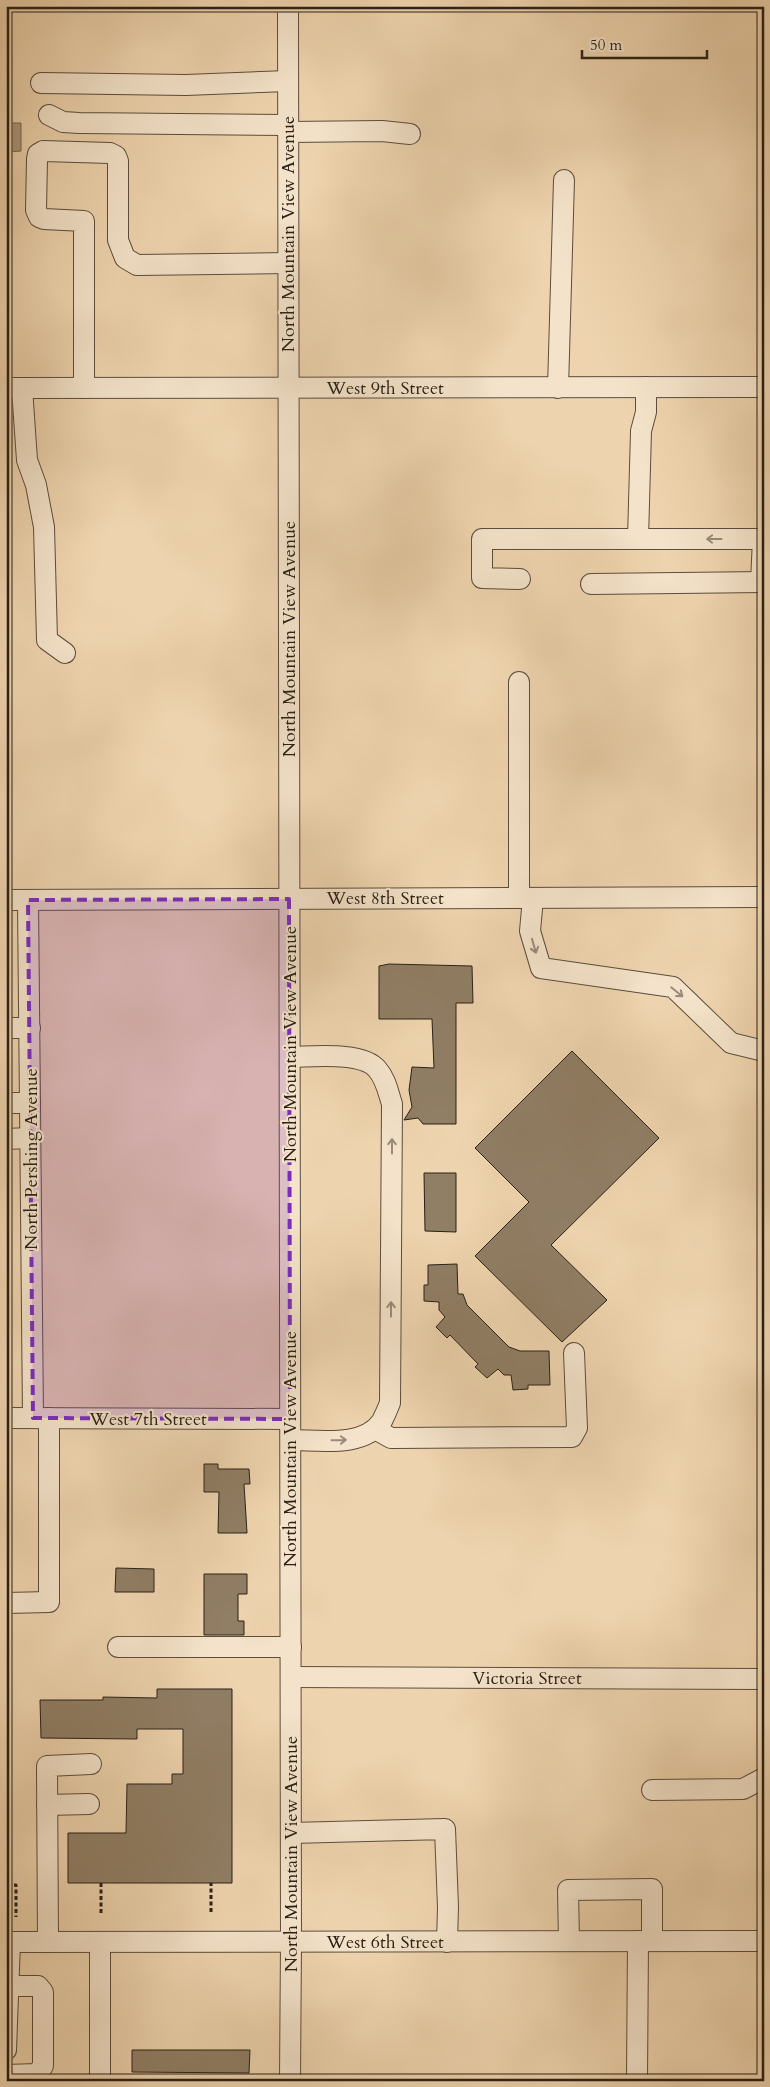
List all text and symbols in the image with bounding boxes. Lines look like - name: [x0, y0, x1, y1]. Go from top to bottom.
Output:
- scale bar: [582, 28, 708, 60]
- text: 50 m: [590, 35, 622, 55]
- street label: North Mountain View Avenue: [276, 116, 301, 352]
- street label: West 9th Street: [325, 376, 444, 401]
- street label: North Mountain View Avenue: [277, 521, 302, 757]
- one-way arrow: [706, 534, 722, 544]
- street label: West 8th Street: [325, 886, 444, 911]
- street label: North Mountain View Avenue: [278, 926, 303, 1162]
- one-way arrow: [530, 937, 540, 953]
- one-way arrow: [670, 987, 683, 998]
- street label: North Pershing Avenue: [19, 1068, 44, 1250]
- one-way arrow: [387, 1138, 397, 1154]
- one-way arrow: [386, 1301, 396, 1317]
- street label: North Mountain View Avenue: [278, 1331, 303, 1567]
- street label: West 7th Street: [88, 1407, 207, 1432]
- one-way arrow: [331, 1435, 347, 1444]
- street label: Victoria Street: [472, 1666, 582, 1691]
- street label: North Mountain View Avenue: [279, 1736, 304, 1972]
- street label: West 6th Street: [325, 1930, 444, 1955]

